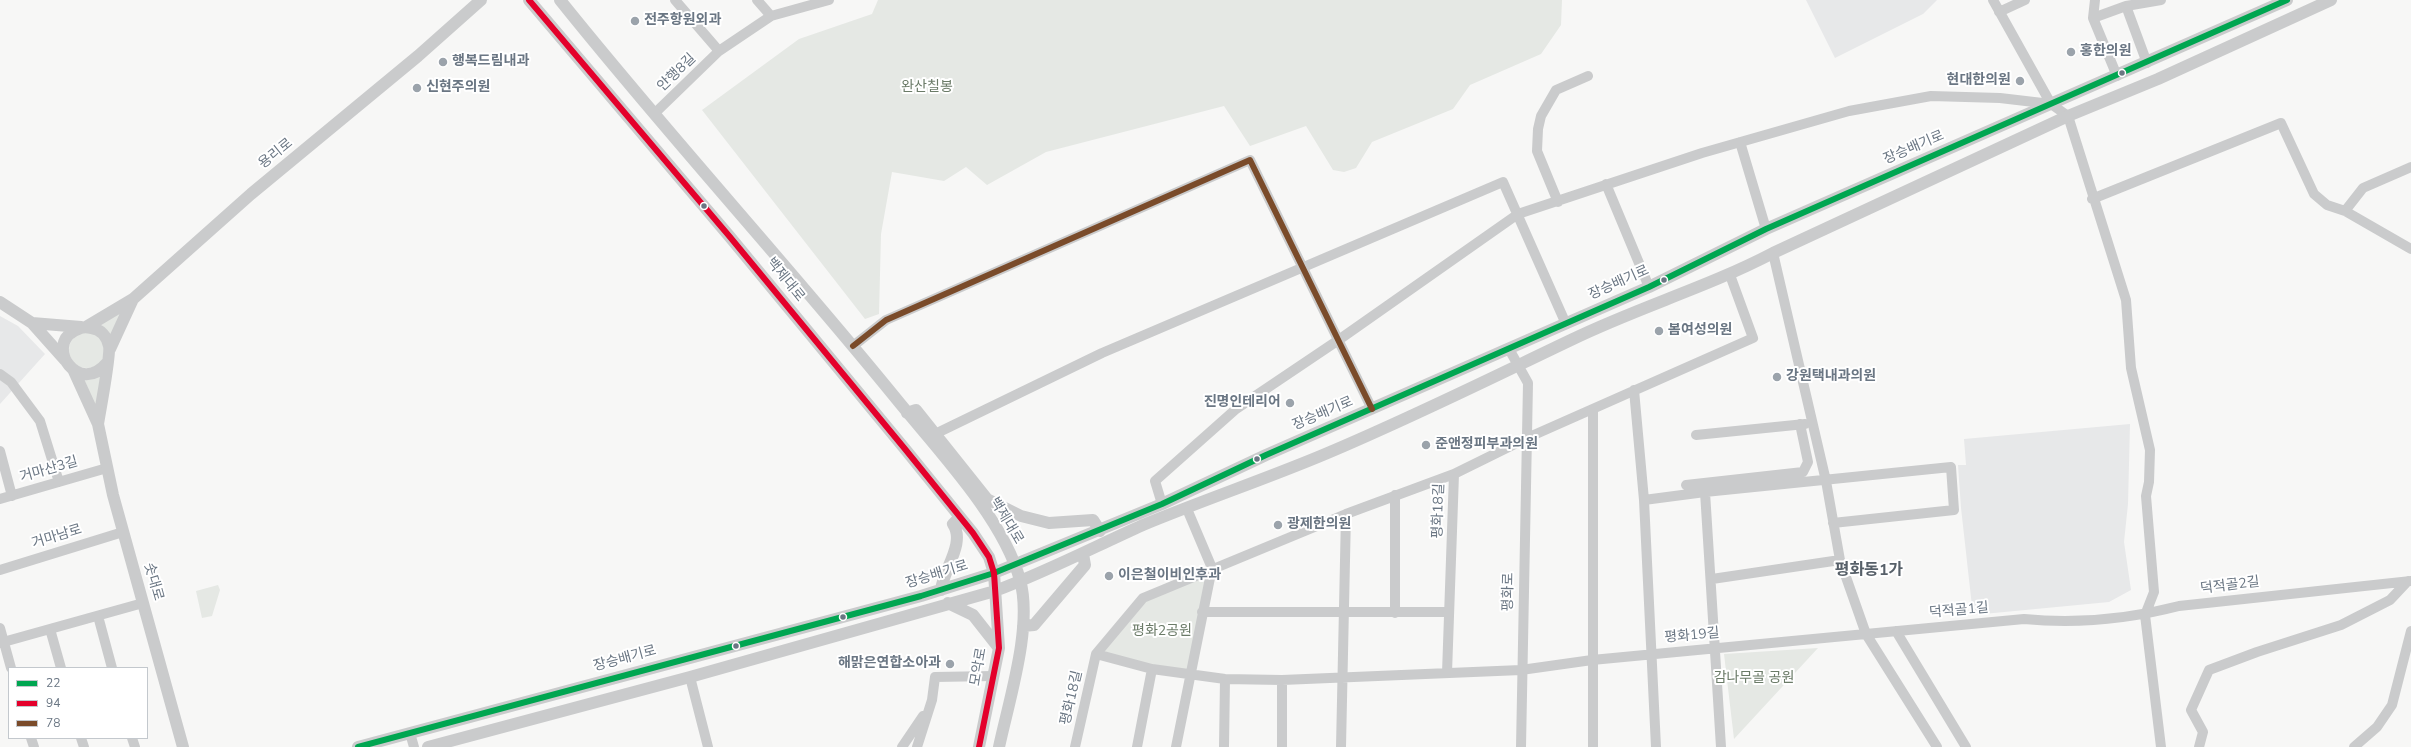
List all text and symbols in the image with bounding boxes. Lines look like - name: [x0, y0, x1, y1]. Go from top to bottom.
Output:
- place label: 전주항원외과: [644, 13, 721, 29]
- marker: 전주항원외과: [629, 15, 641, 27]
- place label: 홍한의원: [2080, 44, 2132, 60]
- marker: 홍한의원: [2065, 46, 2077, 58]
- street label: 안행8길: [654, 51, 700, 95]
- place label: 행복드림내과: [452, 54, 529, 70]
- marker: 행복드림내과: [437, 56, 449, 68]
- unlabelled marker: [2117, 68, 2127, 78]
- place label: 현대한의원: [1947, 73, 2011, 89]
- marker: 현대한의원: [2014, 75, 2026, 87]
- place label: 신현주의원: [426, 80, 490, 96]
- park label: 완산칠봉: [901, 80, 953, 96]
- marker: 신현주의원: [411, 82, 423, 94]
- street label: 장승배기로: [1881, 128, 1947, 168]
- street label: 용리로: [256, 135, 296, 173]
- unlabelled marker: [699, 201, 709, 211]
- street label: 백제대로: [762, 255, 808, 305]
- street label: 장승배기로: [1586, 262, 1652, 304]
- unlabelled marker: [1659, 275, 1669, 285]
- place label: 봄여성의원: [1668, 323, 1732, 339]
- marker: 봄여성의원: [1653, 325, 1665, 337]
- place label: 강원택내과의원: [1786, 369, 1876, 385]
- marker: 강원택내과의원: [1771, 371, 1783, 383]
- street label: 장승배기로: [1290, 394, 1356, 434]
- place label: 진명인테리어: [1204, 395, 1281, 411]
- marker: 진명인테리어: [1284, 397, 1296, 409]
- place label: 준앤정피부과의원: [1435, 437, 1538, 453]
- marker: 준앤정피부과의원: [1420, 439, 1432, 451]
- street label: 거마산3길: [18, 454, 80, 486]
- unlabelled marker: [1252, 454, 1262, 464]
- street label: 평화18길: [1430, 483, 1448, 539]
- street label: 백제대로: [986, 495, 1026, 547]
- place label: 광제한의원: [1287, 517, 1351, 533]
- marker: 광제한의원: [1272, 519, 1284, 531]
- street label: 거마남로: [30, 521, 84, 553]
- street label: 장승배기로: [904, 558, 970, 592]
- street label: 솟대로: [140, 561, 166, 603]
- district label: 평화동1가: [1835, 561, 1903, 581]
- place label: 이은철이비인후과: [1118, 568, 1221, 584]
- marker: 이은철이비인후과: [1103, 570, 1115, 582]
- street label: 평화로: [1500, 573, 1518, 611]
- street label: 덕적골2길: [2199, 574, 2261, 598]
- street label: 덕적골1길: [1928, 600, 1990, 622]
- unlabelled marker: [838, 612, 848, 622]
- park label: 평화2공원: [1132, 624, 1192, 640]
- street label: 평화19길: [1664, 625, 1720, 647]
- unlabelled marker: [731, 641, 741, 651]
- street label: 장승배기로: [592, 643, 658, 675]
- street label: 모악로: [967, 647, 991, 687]
- place label: 해맑은연합소아과: [838, 656, 941, 672]
- marker: 해맑은연합소아과: [944, 658, 956, 670]
- legend: [8, 667, 148, 739]
- street label: 평화18길: [1058, 669, 1086, 727]
- park label: 감나무골 공원: [1714, 671, 1794, 687]
- text: 22: [46, 675, 60, 691]
- text: 94: [46, 695, 60, 711]
- text: 78: [46, 715, 60, 731]

